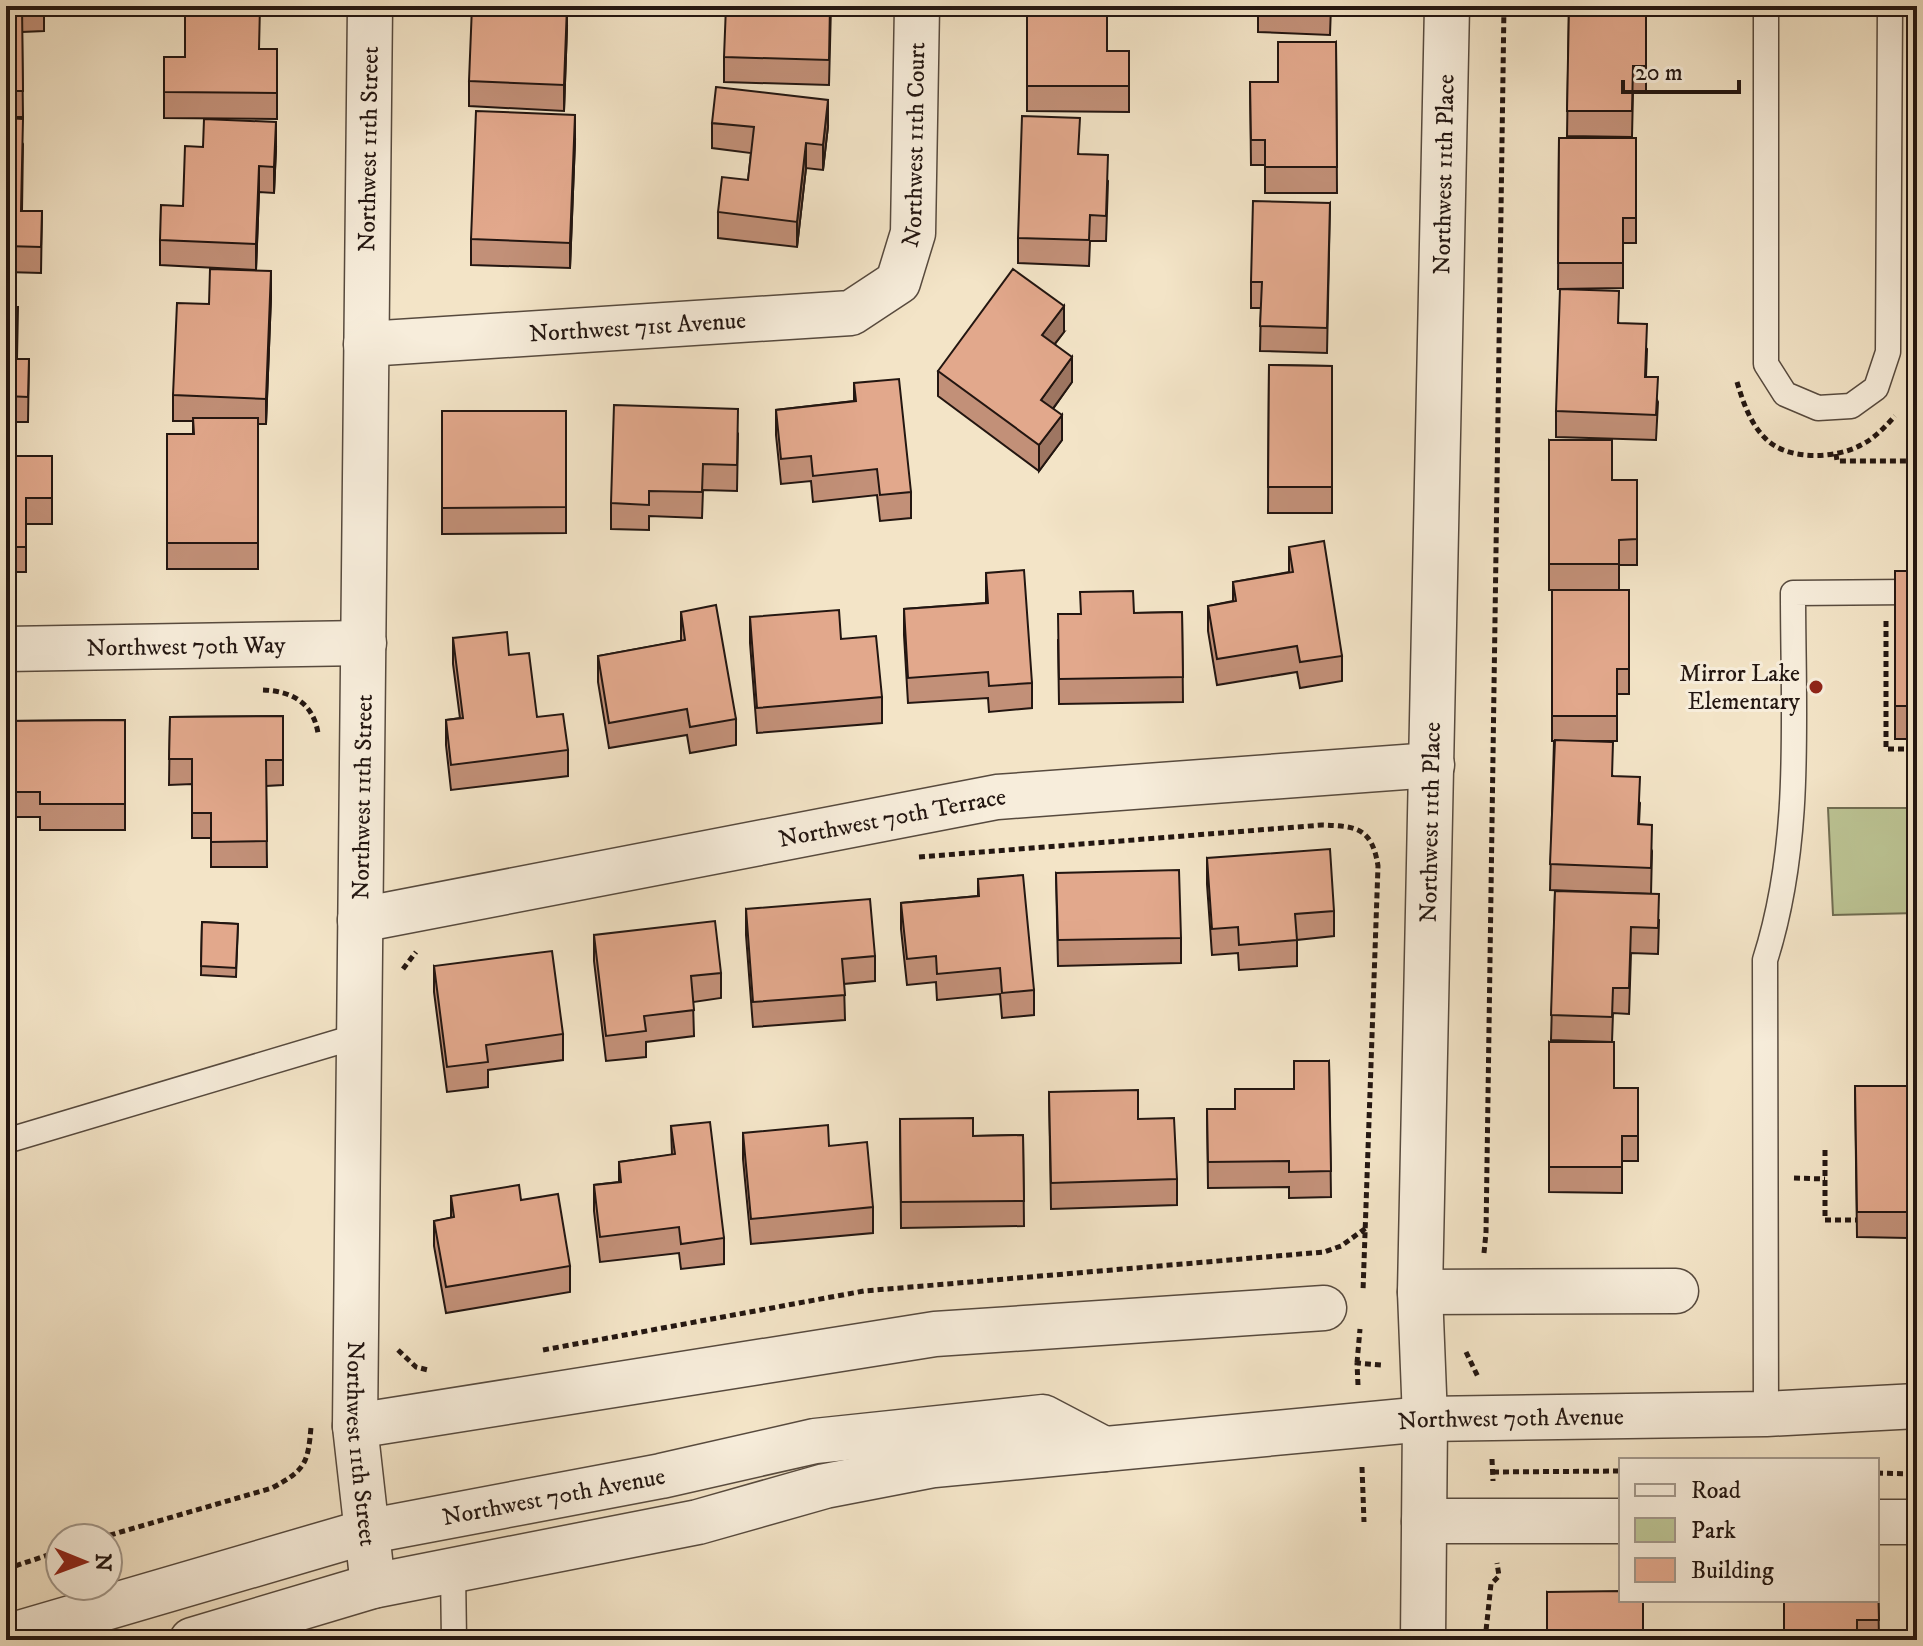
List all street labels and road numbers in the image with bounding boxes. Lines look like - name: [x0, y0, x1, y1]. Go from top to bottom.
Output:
- street label: Northwest 11th Court: [896, 42, 932, 251]
- street label: Northwest 11th Street: [352, 46, 386, 252]
- street label: Northwest 11th Place: [1427, 74, 1462, 275]
- street label: Northwest 71st Avenue: [528, 306, 747, 350]
- street label: Northwest 70th Way: [86, 630, 286, 664]
- street label: Northwest 11th Street: [346, 694, 380, 900]
- street label: Northwest 11th Place: [1414, 722, 1448, 923]
- street label: Northwest 70th Terrace: [776, 782, 1007, 855]
- street label: Northwest 11th Street: [339, 1341, 382, 1548]
- street label: Northwest 70th Avenue: [1396, 1402, 1624, 1437]
- street label: Northwest 70th Avenue: [440, 1462, 668, 1533]

